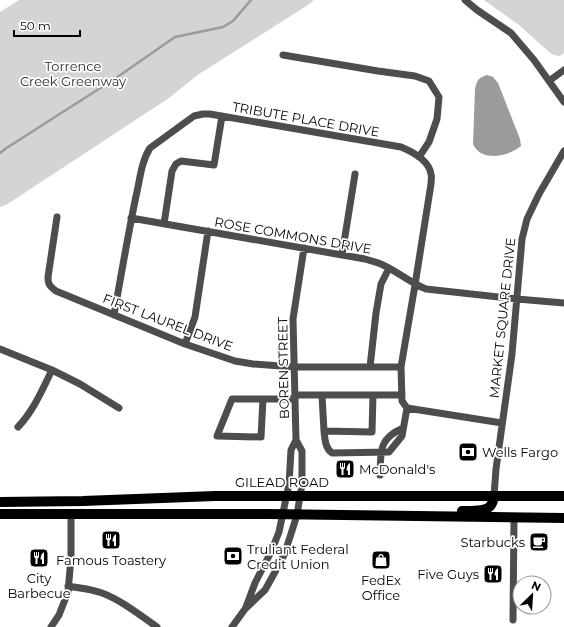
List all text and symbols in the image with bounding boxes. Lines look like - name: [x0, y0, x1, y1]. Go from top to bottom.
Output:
- scale bar: [14, 12, 80, 38]
- text: 50 m: [20, 18, 51, 33]
- park label: Torrence Creek Greenway: [20, 58, 127, 89]
- street label: TRIBUTE PLACE DRIVE: [231, 98, 381, 140]
- street label: ROSE COMMONS DRIVE: [213, 213, 373, 257]
- street label: MARKET SQUARE DRIVE: [486, 237, 518, 399]
- street label: FIRST LAUREL DRIVE: [101, 290, 235, 354]
- street label: BOREN STREET: [274, 316, 292, 419]
- bank icon: Wells Fargo: [457, 441, 479, 463]
- place label: Wells Fargo: [482, 444, 558, 460]
- restaurant icon: McDonald's: [334, 458, 356, 480]
- place label: McDonald's: [359, 461, 435, 477]
- street label: GILEAD ROAD: [235, 474, 329, 490]
- restaurant icon: Famous Toastery: [100, 529, 122, 551]
- cafe icon: Starbucks: [528, 531, 550, 553]
- place label: Starbucks: [461, 534, 525, 550]
- place label: Truliant Federal Credit Union: [247, 541, 349, 572]
- bank icon: Truliant Federal Credit Union: [222, 545, 244, 567]
- restaurant icon: City Barbecue: [28, 547, 50, 569]
- shop icon: FedEx Office: [370, 549, 392, 571]
- place label: Famous Toastery: [56, 552, 167, 568]
- restaurant icon: Five Guys: [482, 563, 504, 585]
- place label: Five Guys: [417, 566, 479, 582]
- place label: City Barbecue: [7, 570, 71, 601]
- place label: FedEx Office: [361, 572, 401, 603]
- north arrow: [512, 575, 552, 615]
- text: N: [529, 578, 543, 594]

